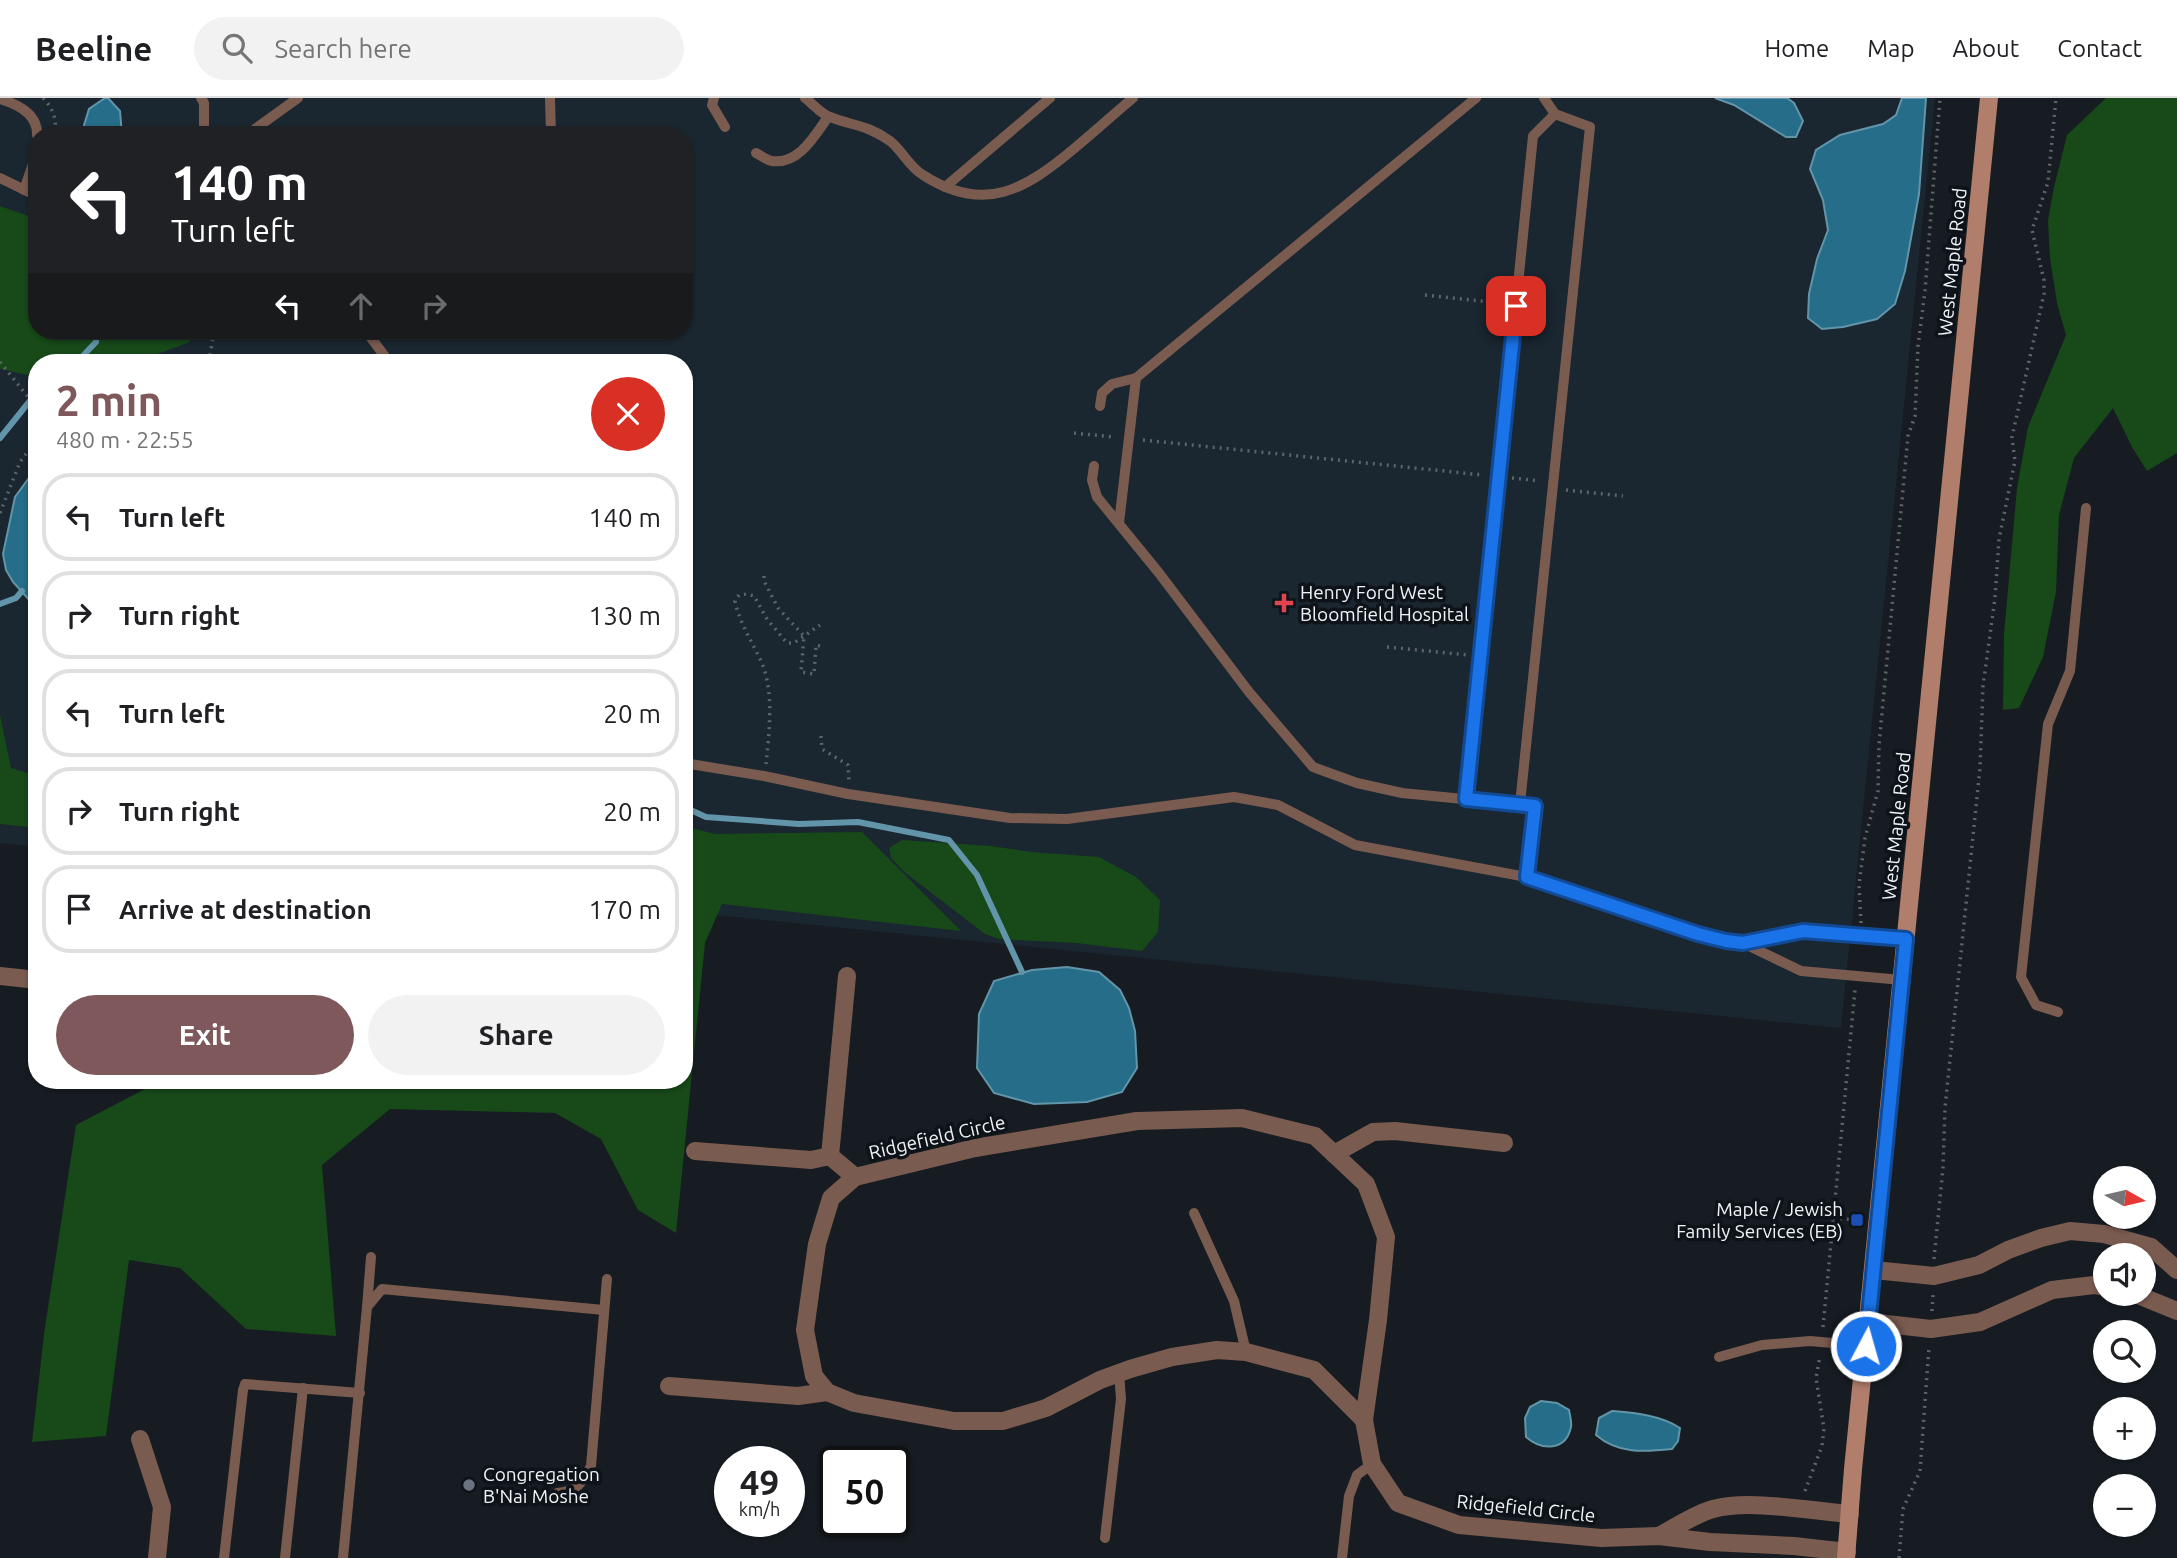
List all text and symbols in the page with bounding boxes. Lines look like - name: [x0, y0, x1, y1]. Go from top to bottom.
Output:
- search box: [194, 17, 684, 80]
- icon: search: [218, 29, 256, 67]
- text: Beeline: [35, 30, 152, 67]
- text: Search here: [274, 34, 412, 63]
- text: Home: [1764, 35, 1829, 62]
- text: Map: [1867, 35, 1914, 62]
- text: About: [1952, 35, 2019, 62]
- text: Contact: [2057, 35, 2142, 62]
- icon: left: [56, 154, 147, 245]
- text: 140 m: [171, 154, 308, 209]
- street label: West Maple Road: [1933, 187, 1971, 337]
- text: Turn left: [171, 212, 295, 248]
- pin: [1486, 276, 1546, 336]
- icon: left: [269, 287, 307, 325]
- icon: ahead: [342, 287, 380, 325]
- icon: right: [415, 287, 453, 325]
- icon: arrive: [1497, 287, 1535, 325]
- text: 2 min: [56, 377, 162, 424]
- button: close: [591, 377, 665, 451]
- text: 480 m · 22:55: [56, 427, 194, 452]
- icon: left: [60, 498, 98, 536]
- text: Turn left: [119, 503, 225, 532]
- text: 140 m: [589, 503, 661, 532]
- place label: Henry Ford West Bloomfield Hospital: [1300, 581, 1469, 625]
- marker: Henry Ford West Bloomfield Hospital: [1274, 593, 1294, 613]
- icon: right: [60, 596, 98, 634]
- text: Turn right: [119, 601, 240, 630]
- text: 130 m: [589, 601, 661, 630]
- icon: left: [60, 694, 98, 732]
- text: Turn left: [119, 699, 225, 728]
- text: 20 m: [603, 699, 661, 728]
- street label: West Maple Road: [1877, 751, 1915, 901]
- icon: right: [60, 792, 98, 830]
- text: Turn right: [119, 797, 240, 826]
- text: 20 m: [603, 797, 661, 826]
- icon: arrive: [60, 890, 98, 928]
- text: Arrive at destination: [119, 895, 372, 924]
- text: 170 m: [589, 895, 661, 924]
- button: Exit: [56, 995, 354, 1075]
- button: Share: [368, 995, 665, 1075]
- street label: Ridgefield Circle: [867, 1111, 1007, 1163]
- north arrow: [2093, 1166, 2156, 1228]
- map controls: [2093, 1166, 2156, 1537]
- place label: Maple / Jewish Family Services (EB): [1676, 1198, 1843, 1242]
- marker: Maple / Jewish Family Services (EB): [1849, 1212, 1865, 1228]
- button: sound: [2093, 1243, 2156, 1306]
- position arrow: [1829, 1309, 1903, 1383]
- button: search: [2093, 1320, 2156, 1383]
- button: +: [2093, 1397, 2156, 1460]
- speed limit sign: 50: [819, 1446, 910, 1537]
- text: 49: [740, 1462, 779, 1502]
- place label: Congregation B'Nai Moshe: [483, 1463, 600, 1507]
- button: −: [2093, 1474, 2156, 1537]
- marker: Congregation B'Nai Moshe: [461, 1477, 477, 1493]
- street label: Ridgefield Circle: [1455, 1490, 1597, 1526]
- text: km/h: [739, 1499, 780, 1519]

